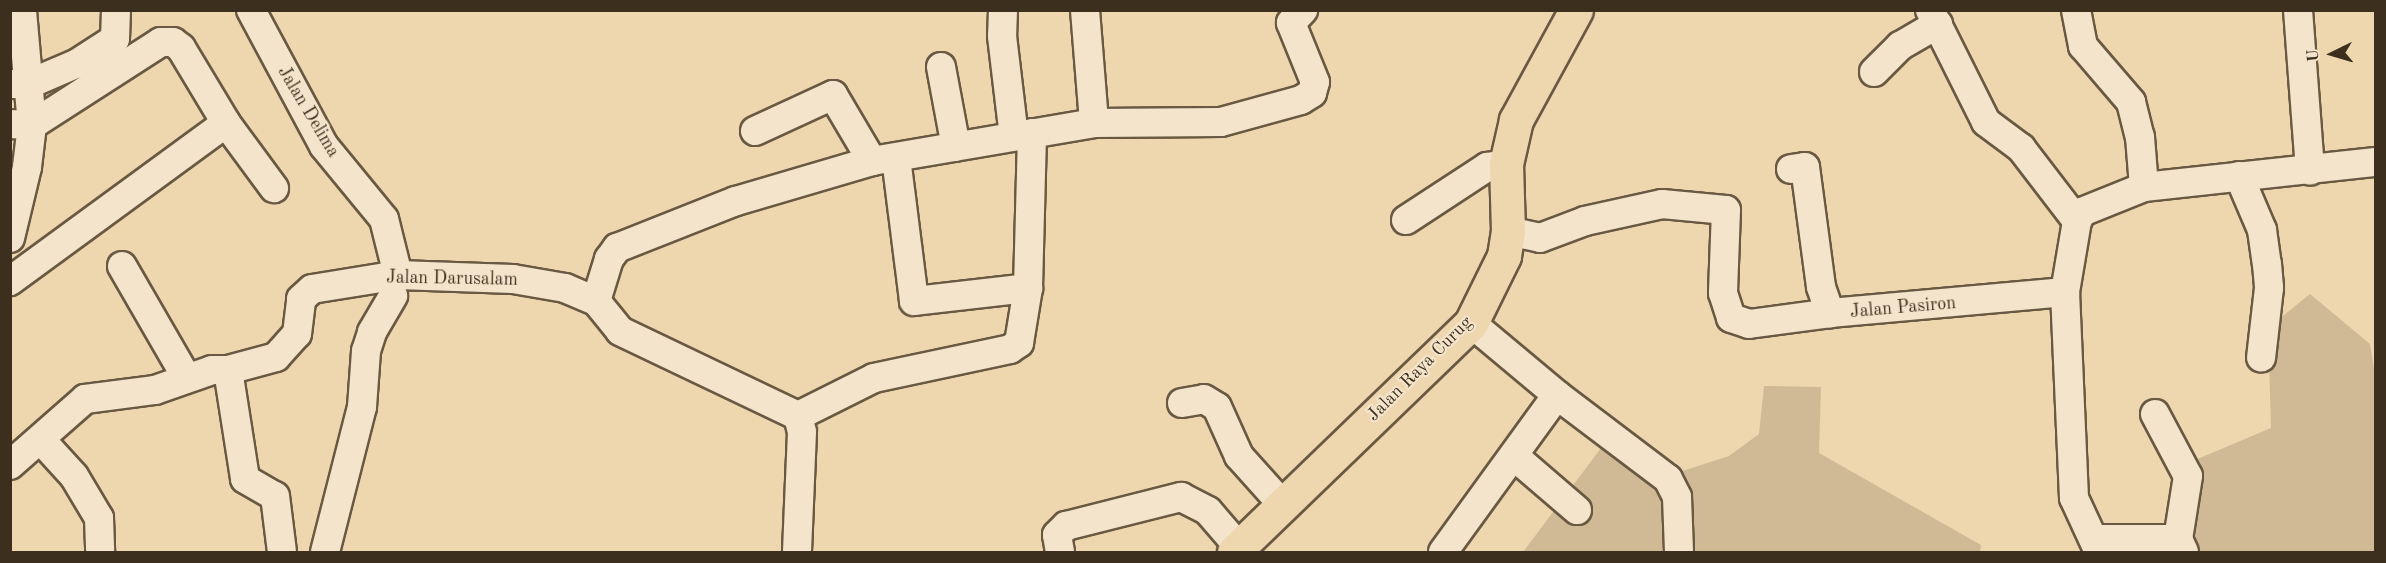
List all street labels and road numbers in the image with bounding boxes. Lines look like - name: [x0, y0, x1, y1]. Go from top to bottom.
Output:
- street label: Jalan Delima: [272, 63, 344, 161]
- street label: Jalan Darusalam: [386, 267, 518, 291]
- street label: Jalan Pasiron: [1849, 293, 1957, 323]
- street label: Jalan Raya Curug: [1363, 312, 1477, 426]

